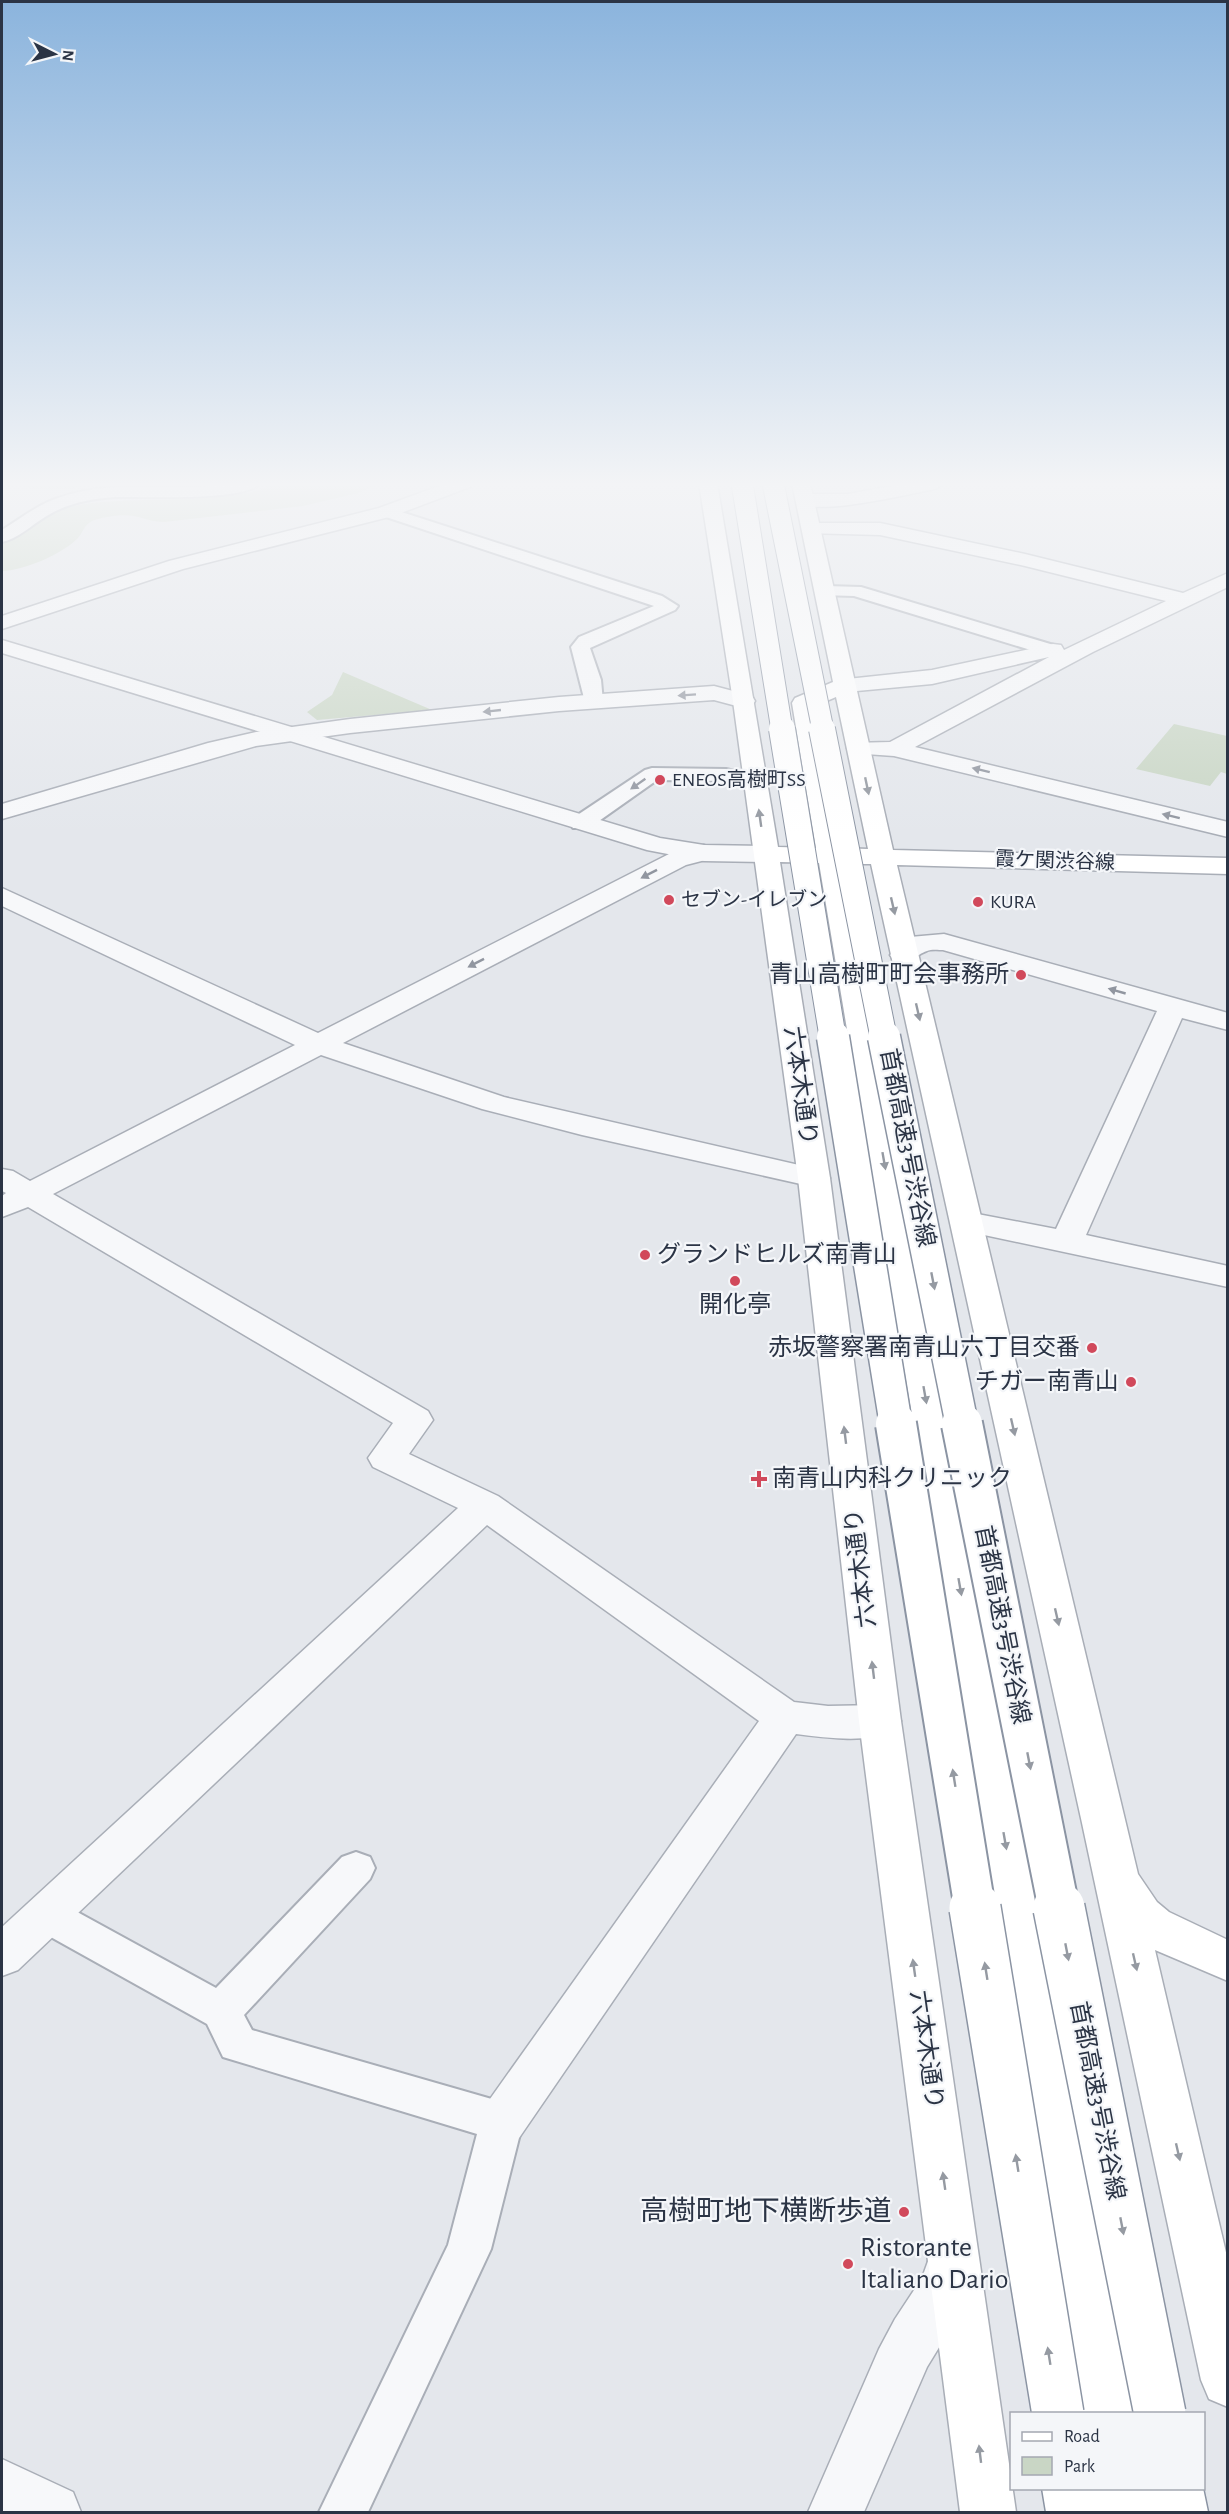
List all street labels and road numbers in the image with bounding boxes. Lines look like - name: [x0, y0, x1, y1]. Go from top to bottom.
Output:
- street label: 霞ケ関渋谷線: [995, 847, 1115, 873]
- street label: 六本木通り: [780, 1025, 822, 1147]
- street label: 首都高速3号渋谷線: [876, 1046, 940, 1249]
- street label: 六本木通り: [840, 1507, 880, 1629]
- street label: 首都高速3号渋谷線: [971, 1523, 1035, 1726]
- street label: 六本木通り: [906, 1989, 948, 2111]
- street label: 首都高速3号渋谷線: [1066, 1999, 1130, 2202]

